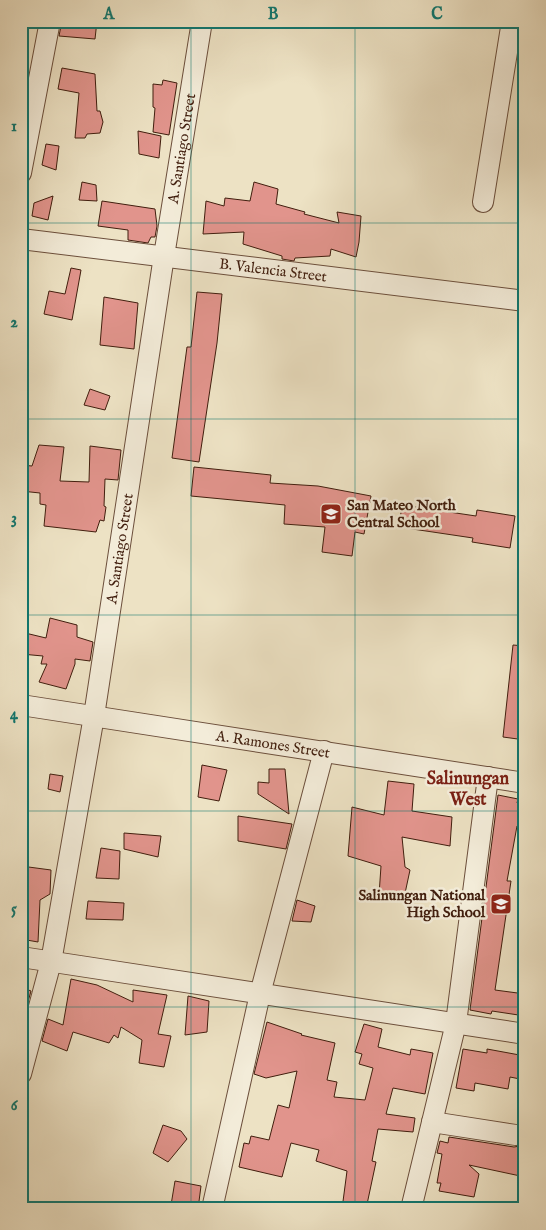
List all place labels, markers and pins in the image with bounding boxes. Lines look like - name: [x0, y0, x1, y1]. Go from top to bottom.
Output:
- place label: San Mateo North Central School: [347, 496, 457, 532]
- school or university icon: San Mateo North Central School: [319, 502, 343, 526]
- place label: Salinungan National High School: [358, 886, 486, 922]
- school or university icon: Salinungan National High School: [489, 892, 513, 916]

